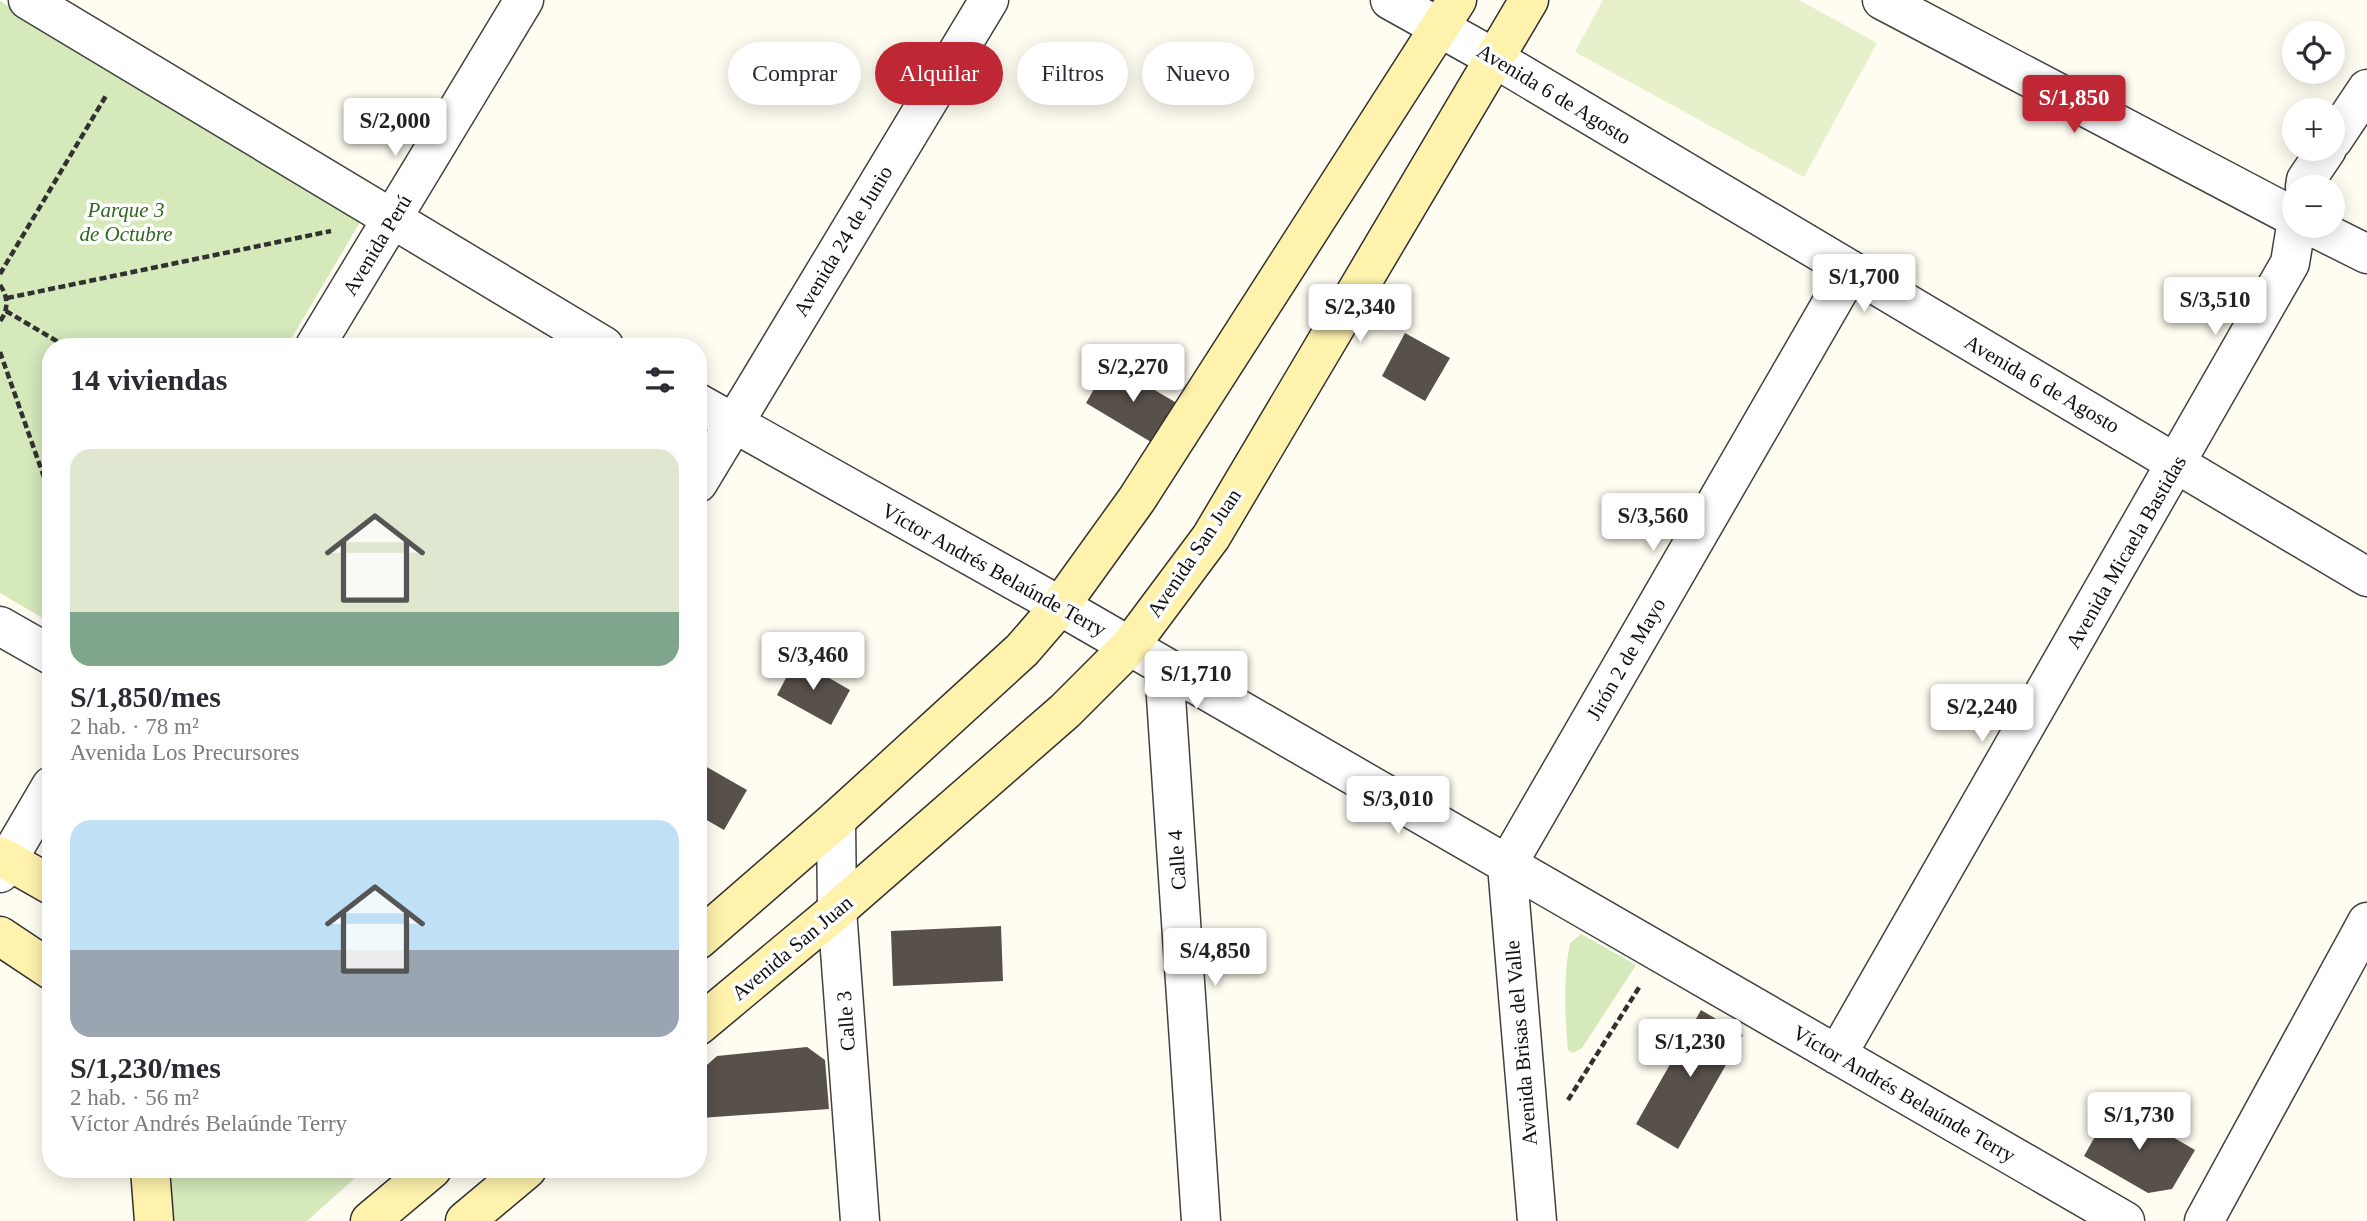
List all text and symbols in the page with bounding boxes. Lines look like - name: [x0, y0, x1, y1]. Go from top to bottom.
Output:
- map controls: [2282, 21, 2345, 238]
- button: locate: [2282, 21, 2345, 84]
- street label: Avenida 6 de Agosto: [1473, 39, 1635, 149]
- chip: Comprar: [728, 42, 861, 105]
- chip: Alquilar: [875, 42, 1003, 105]
- chip: Filtros: [1017, 42, 1128, 105]
- chip: Nuevo: [1142, 42, 1254, 105]
- pin: S/1,850: [2009, 76, 2139, 135]
- text: S/1,850: [2039, 85, 2109, 110]
- button: +: [2282, 98, 2345, 161]
- pin: S/2,000: [330, 99, 460, 158]
- text: S/2,000: [360, 108, 430, 133]
- street label: Avenida 24 de Junio: [789, 161, 897, 321]
- button: −: [2282, 175, 2345, 238]
- street label: Avenida Perú: [338, 190, 417, 300]
- park label: Parque 3 de Octubre: [79, 198, 173, 246]
- pin: S/1,700: [1799, 254, 1929, 314]
- text: S/1,700: [1829, 264, 1899, 289]
- pin: S/3,510: [2150, 278, 2280, 337]
- pin: S/2,340: [1295, 284, 1425, 344]
- text: S/3,510: [2180, 287, 2250, 312]
- text: S/2,340: [1325, 294, 1395, 319]
- street label: Avenida 6 de Agosto: [1960, 330, 2124, 438]
- pin: S/2,270: [1068, 344, 1198, 404]
- text: S/2,270: [1098, 354, 1168, 379]
- icon: filters: [641, 361, 679, 399]
- text: 14 viviendas: [70, 363, 228, 396]
- street label: Avenida Micaela Bastidas: [2061, 451, 2191, 653]
- street label: Avenida San Juan: [1142, 484, 1246, 622]
- pin: S/3,560: [1588, 494, 1718, 553]
- icon: home: [312, 495, 438, 621]
- street label: Víctor Andrés Belaúnde Terry: [878, 498, 1111, 642]
- text: S/3,560: [1618, 503, 1688, 528]
- street label: Jirón 2 de Mayo: [1581, 594, 1671, 724]
- pin: S/3,460: [748, 632, 878, 692]
- text: S/3,460: [778, 642, 848, 667]
- pin: S/1,710: [1131, 652, 1261, 711]
- text: S/1,710: [1161, 661, 1231, 686]
- text: S/1,850/mes: [70, 680, 221, 713]
- pin: S/2,240: [1917, 684, 2047, 744]
- text: S/2,240: [1947, 694, 2017, 719]
- text: 2 hab. · 78 m²: [70, 714, 199, 739]
- text: Avenida Los Precursores: [70, 740, 300, 765]
- pin: S/3,010: [1333, 776, 1463, 836]
- text: S/3,010: [1363, 786, 1433, 811]
- street label: Calle 4: [1163, 829, 1191, 891]
- icon: home: [312, 866, 438, 992]
- street label: Avenida San Juan: [727, 890, 858, 1005]
- pin: S/4,850: [1150, 928, 1280, 988]
- text: S/4,850: [1180, 938, 1250, 963]
- street label: Avenida Brisas del Valle: [1500, 939, 1542, 1147]
- street label: Calle 3: [832, 990, 860, 1052]
- pin: S/1,230: [1625, 1020, 1755, 1079]
- street label: Víctor Andrés Belaúnde Terry: [1788, 1020, 2020, 1168]
- text: S/1,230: [1655, 1029, 1725, 1054]
- text: S/1,230/mes: [70, 1051, 221, 1084]
- text: 2 hab. · 56 m²: [70, 1085, 199, 1110]
- pin: S/1,730: [2074, 1092, 2204, 1152]
- text: S/1,730: [2104, 1102, 2174, 1127]
- text: Víctor Andrés Belaúnde Terry: [70, 1111, 347, 1136]

